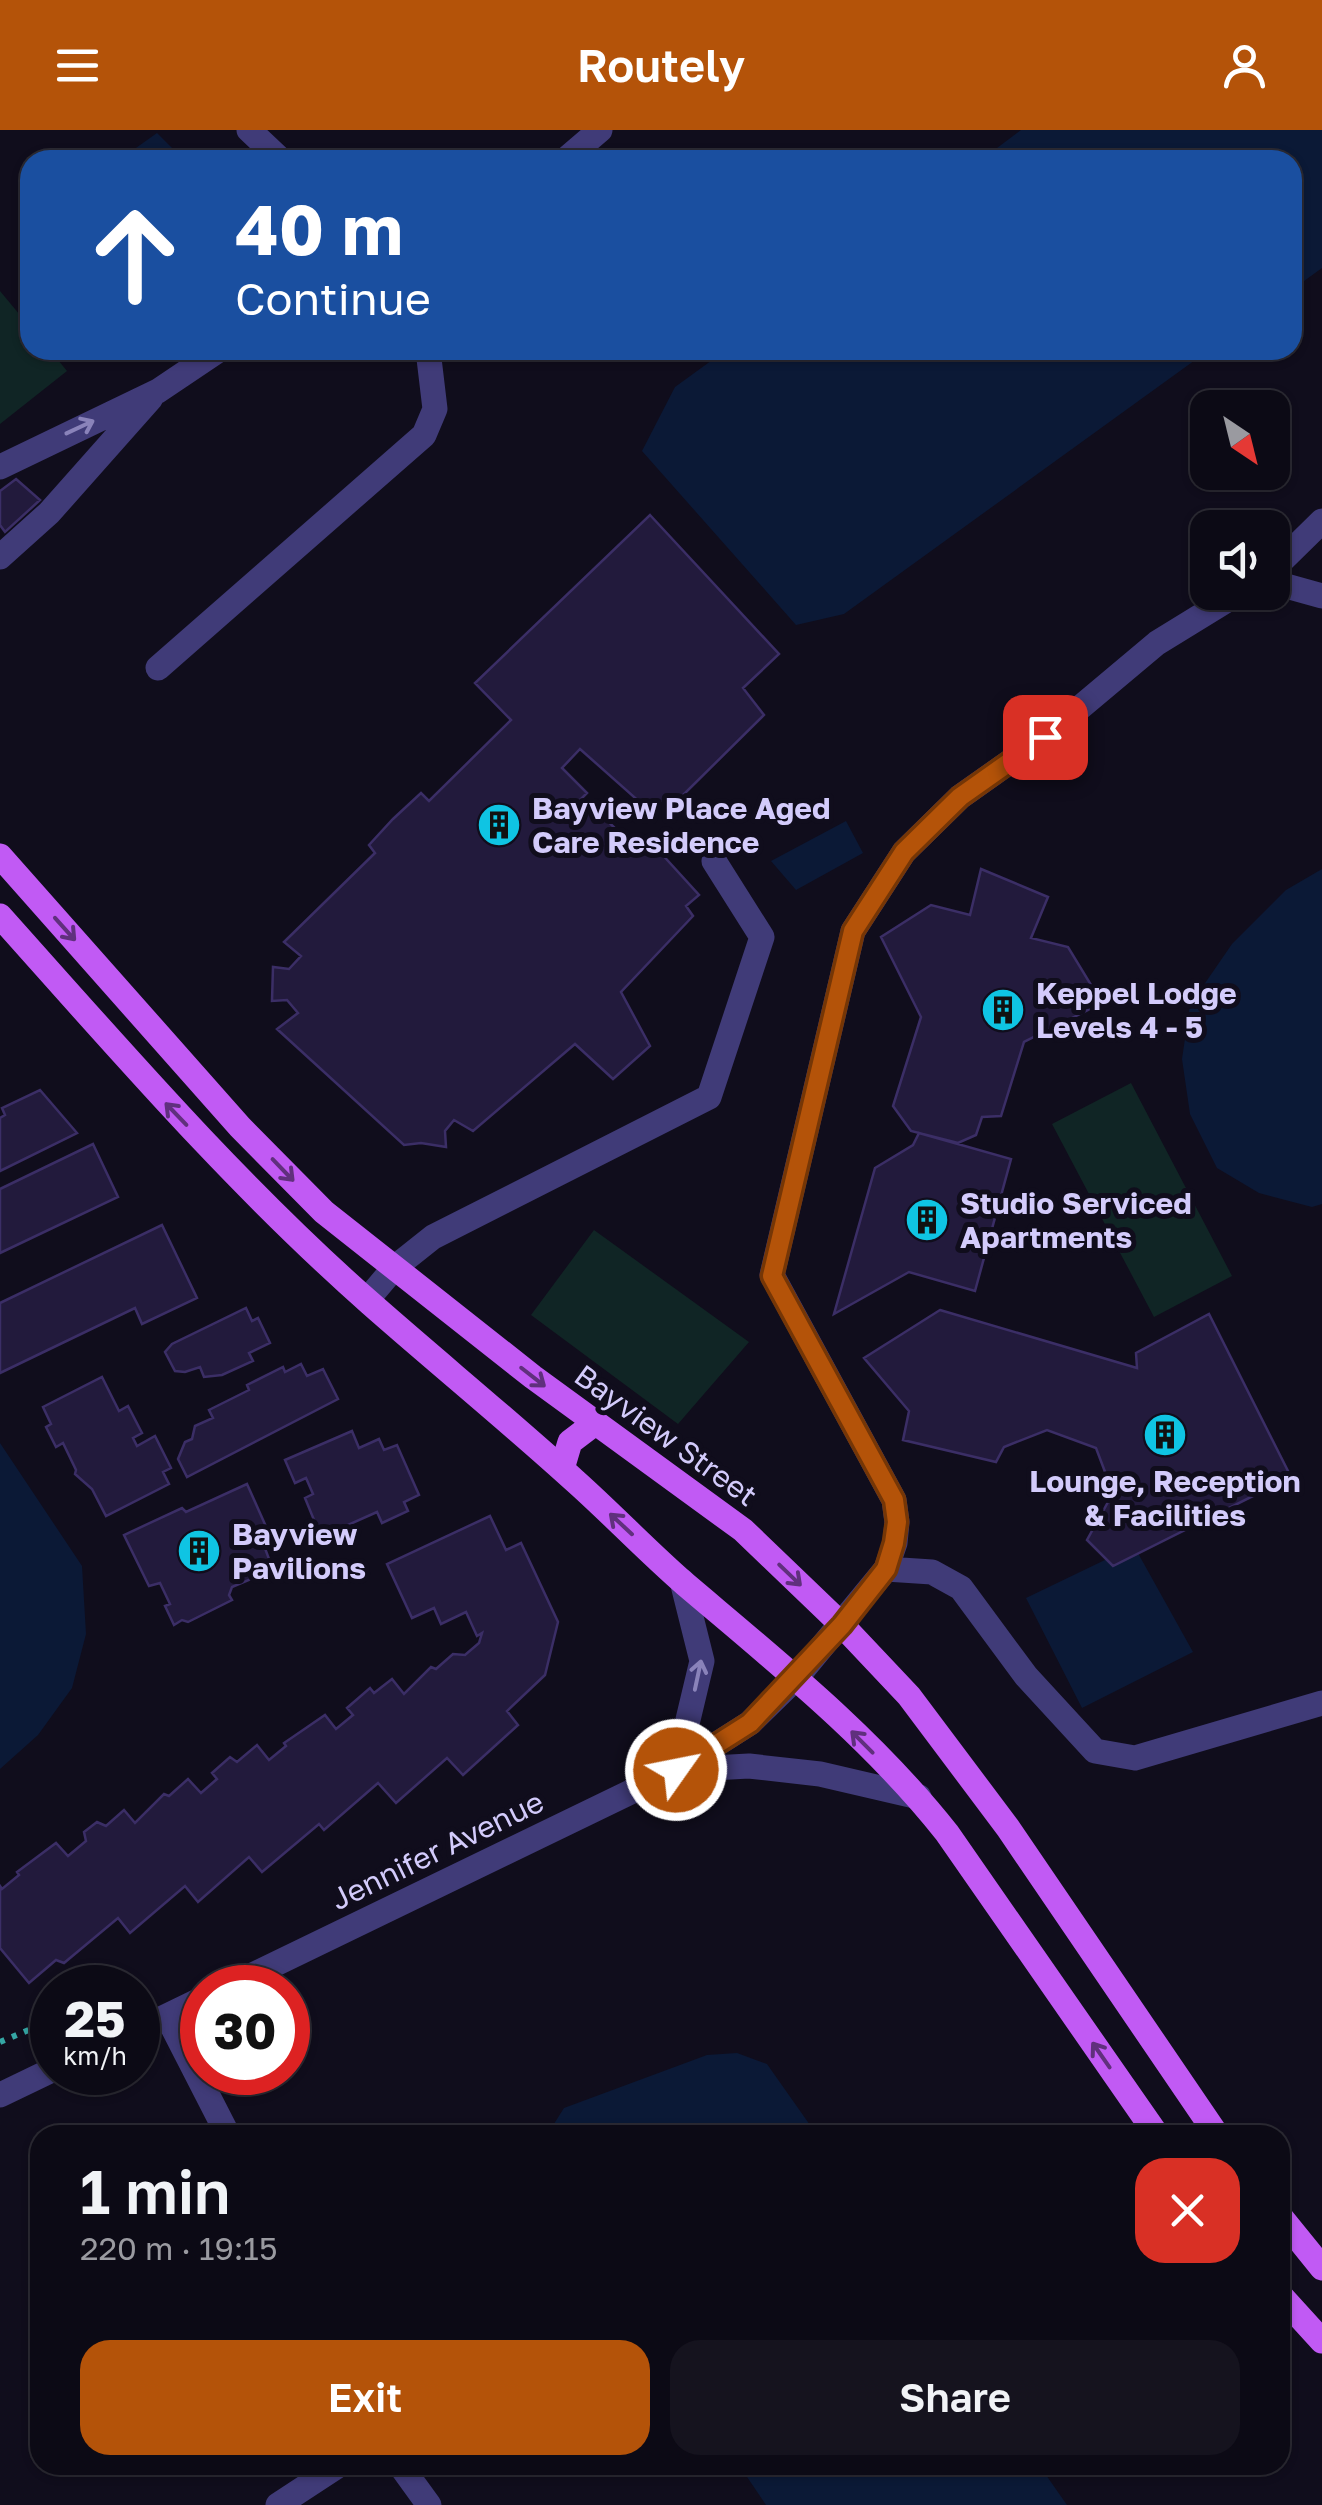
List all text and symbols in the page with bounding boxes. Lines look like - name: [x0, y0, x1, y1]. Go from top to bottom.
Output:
- icon: menu: [50, 38, 105, 93]
- text: Routely: [577, 38, 745, 92]
- icon: person: [1217, 38, 1272, 93]
- text: 40 m: [235, 186, 403, 270]
- icon: ahead: [70, 190, 200, 320]
- text: Continue: [235, 271, 431, 325]
- north arrow: [1190, 390, 1290, 490]
- map controls: [1190, 390, 1290, 610]
- one-way arrow: [64, 417, 94, 436]
- button: sound: [1190, 510, 1290, 610]
- pin: [1003, 695, 1088, 780]
- icon: arrive: [1018, 710, 1073, 765]
- place label: Bayview Place Aged Care Residence: [532, 790, 830, 860]
- building icon: Bayview Place Aged Care Residence: [476, 802, 522, 848]
- one-way arrow: [53, 916, 76, 941]
- place label: Keppel Lodge Levels 4 - 5: [1036, 975, 1237, 1045]
- building icon: Keppel Lodge Levels 4 - 5: [980, 987, 1026, 1033]
- one-way arrow: [165, 1103, 189, 1127]
- one-way arrow: [271, 1158, 295, 1182]
- place label: Studio Serviced Apartments: [960, 1185, 1192, 1255]
- building icon: Studio Serviced Apartments: [904, 1197, 950, 1243]
- street label: Bayview Street: [568, 1357, 764, 1513]
- one-way arrow: [519, 1366, 546, 1387]
- building icon: Lounge, Reception & Facilities: [1142, 1412, 1188, 1458]
- place label: Lounge, Reception & Facilities: [1029, 1463, 1301, 1533]
- one-way arrow: [609, 1513, 634, 1536]
- place label: Bayview Pavilions: [232, 1516, 366, 1586]
- building icon: Bayview Pavilions: [176, 1528, 222, 1574]
- one-way arrow: [777, 1563, 802, 1586]
- one-way arrow: [689, 1660, 708, 1692]
- position arrow: [624, 1718, 728, 1822]
- one-way arrow: [851, 1730, 875, 1754]
- street label: Jennifer Avenue: [325, 1783, 549, 1917]
- speed limit sign: 30: [180, 1965, 310, 2095]
- text: 25: [64, 1988, 125, 2048]
- text: km/h: [63, 2040, 127, 2071]
- one-way arrow: [1091, 2041, 1112, 2069]
- text: 1 min: [80, 2155, 230, 2227]
- button: close: [1135, 2158, 1240, 2263]
- text: 220 m · 19:15: [80, 2229, 277, 2267]
- button: Exit: [80, 2340, 650, 2455]
- button: Share: [670, 2340, 1240, 2455]

